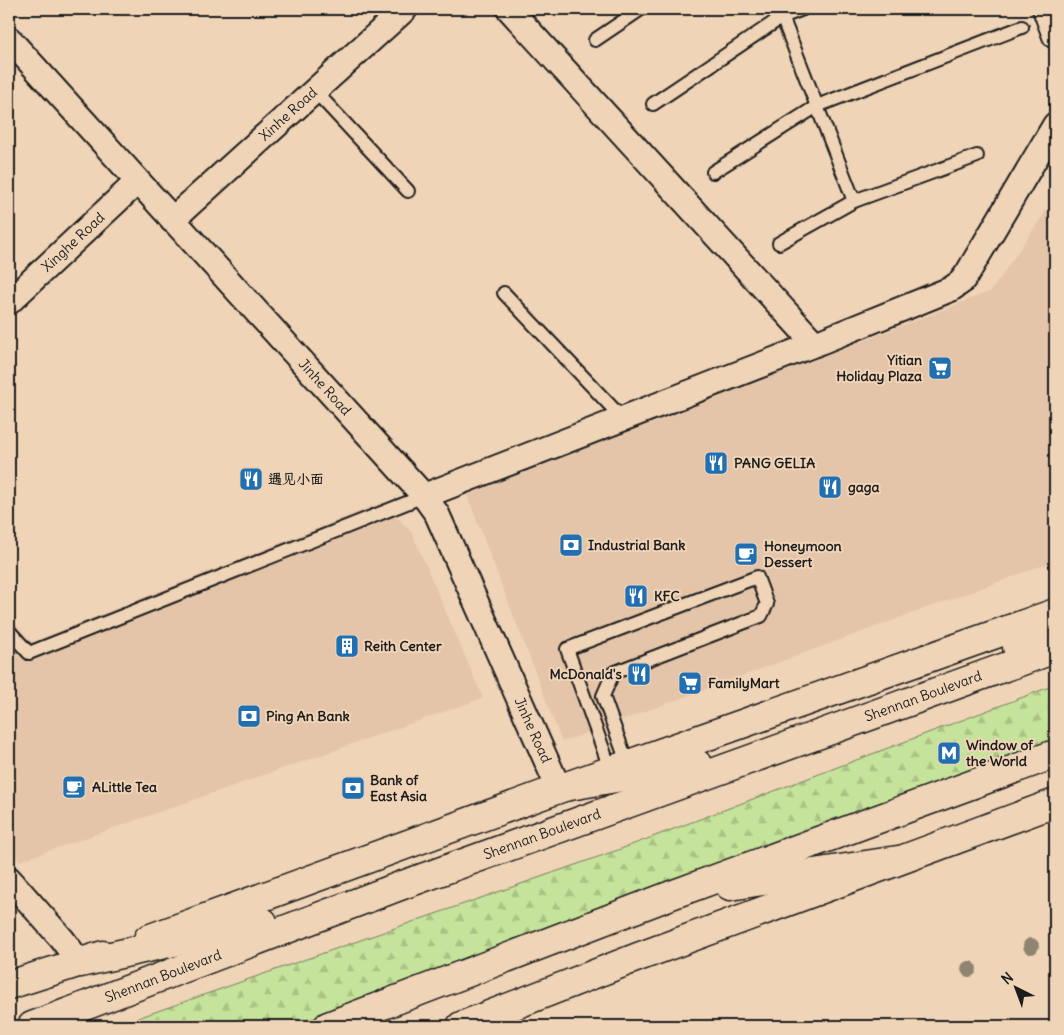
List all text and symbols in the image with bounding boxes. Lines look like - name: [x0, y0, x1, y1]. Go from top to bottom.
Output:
- street label: Xinhe Road: [255, 83, 321, 145]
- street label: Xinghe Road: [38, 208, 108, 276]
- place label: Yitian Holiday Plaza: [836, 351, 922, 385]
- street label: Jinhe Road: [295, 355, 355, 419]
- supermarket icon: Yitian Holiday Plaza: [927, 355, 953, 381]
- restaurant icon: PANG GELIA: [703, 450, 729, 476]
- place label: PANG GELIA: [734, 454, 815, 472]
- restaurant icon: 遇见小面: [238, 466, 264, 492]
- place label: 遇见小面: [268, 470, 324, 488]
- restaurant icon: gaga: [817, 474, 843, 500]
- place label: gaga: [848, 478, 880, 496]
- bank icon: Industrial Bank: [558, 532, 584, 558]
- place label: Industrial Bank: [588, 536, 685, 554]
- place label: Honeymoon Dessert: [764, 537, 842, 571]
- cafe icon: Honeymoon Dessert: [733, 541, 759, 567]
- restaurant icon: KFC: [623, 583, 649, 609]
- place label: KFC: [654, 587, 680, 605]
- building icon: Reith Center: [334, 633, 360, 659]
- place label: Reith Center: [364, 637, 442, 655]
- restaurant icon: McDonald's: [626, 661, 652, 687]
- place label: McDonald's: [549, 665, 623, 683]
- street label: Shennan Boulevard: [862, 666, 984, 726]
- supermarket icon: FamilyMart: [677, 670, 703, 696]
- place label: FamilyMart: [708, 674, 780, 692]
- street label: Jinhe Road: [510, 694, 556, 766]
- bank icon: Ping An Bank: [236, 703, 262, 729]
- place label: Ping An Bank: [266, 707, 350, 725]
- place label: Window of the World: [966, 736, 1034, 770]
- metro station icon: Window of the World: [936, 740, 962, 766]
- place label: Bank of East Asia: [370, 771, 427, 805]
- cafe icon: ALittle Tea: [61, 774, 87, 800]
- bank icon: Bank of East Asia: [340, 775, 366, 801]
- place label: ALittle Tea: [92, 778, 157, 796]
- street label: Shennan Boulevard: [481, 804, 603, 864]
- street label: Shennan Boulevard: [102, 945, 224, 1007]
- north arrow: [992, 962, 1042, 1012]
- text: N: [998, 968, 1017, 988]

